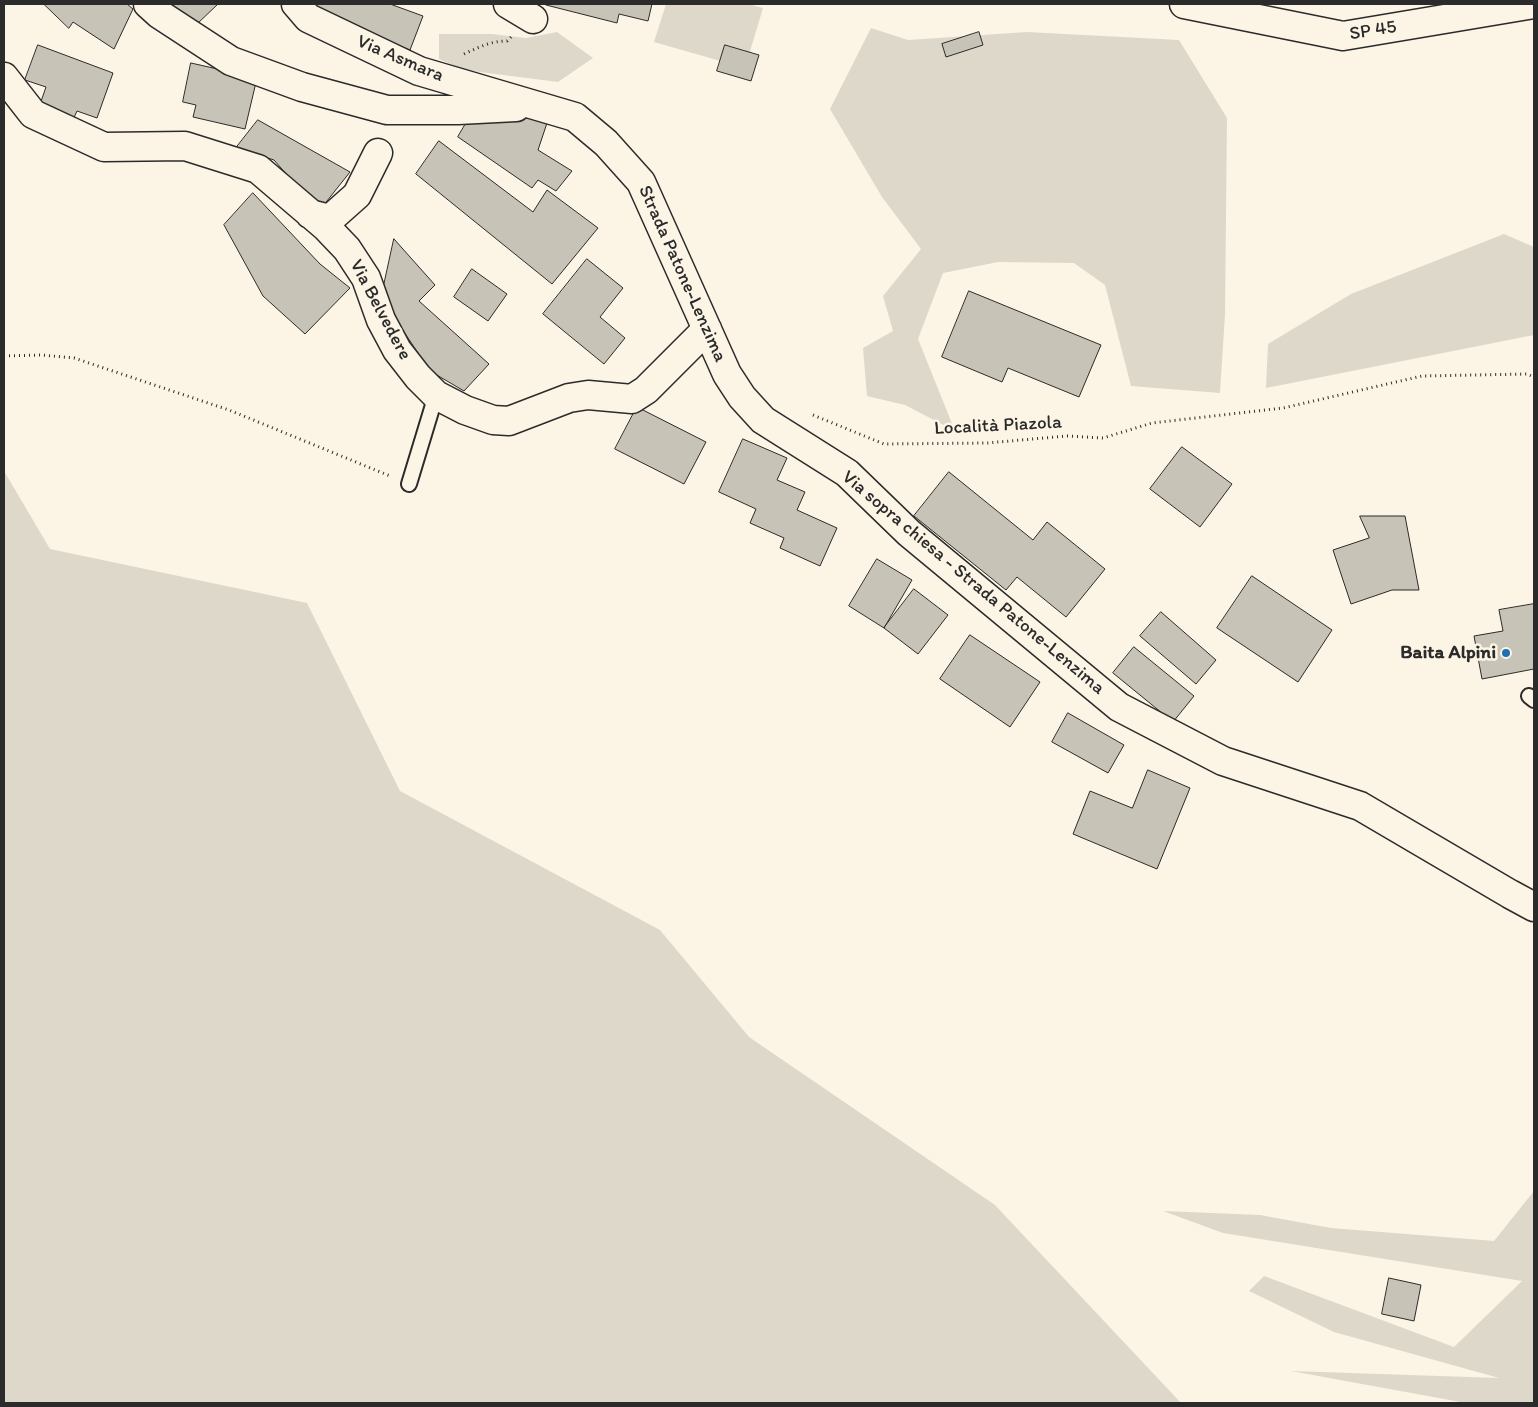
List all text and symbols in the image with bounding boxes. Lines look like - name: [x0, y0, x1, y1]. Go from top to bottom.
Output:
- street label: SP 45: [1348, 16, 1398, 46]
- street label: Via Asmara: [353, 30, 447, 88]
- street label: Strada Patone-Lenzima: [633, 182, 731, 366]
- street label: Via Belvedere: [344, 256, 416, 364]
- street label: Località Piazola: [934, 411, 1062, 441]
- street label: Via sopra chiesa - Strada Patone-Lenzima: [837, 466, 1109, 700]
- place label: Baita Alpini: [1400, 642, 1496, 664]
- marker: Baita Alpini: [1500, 647, 1512, 659]

